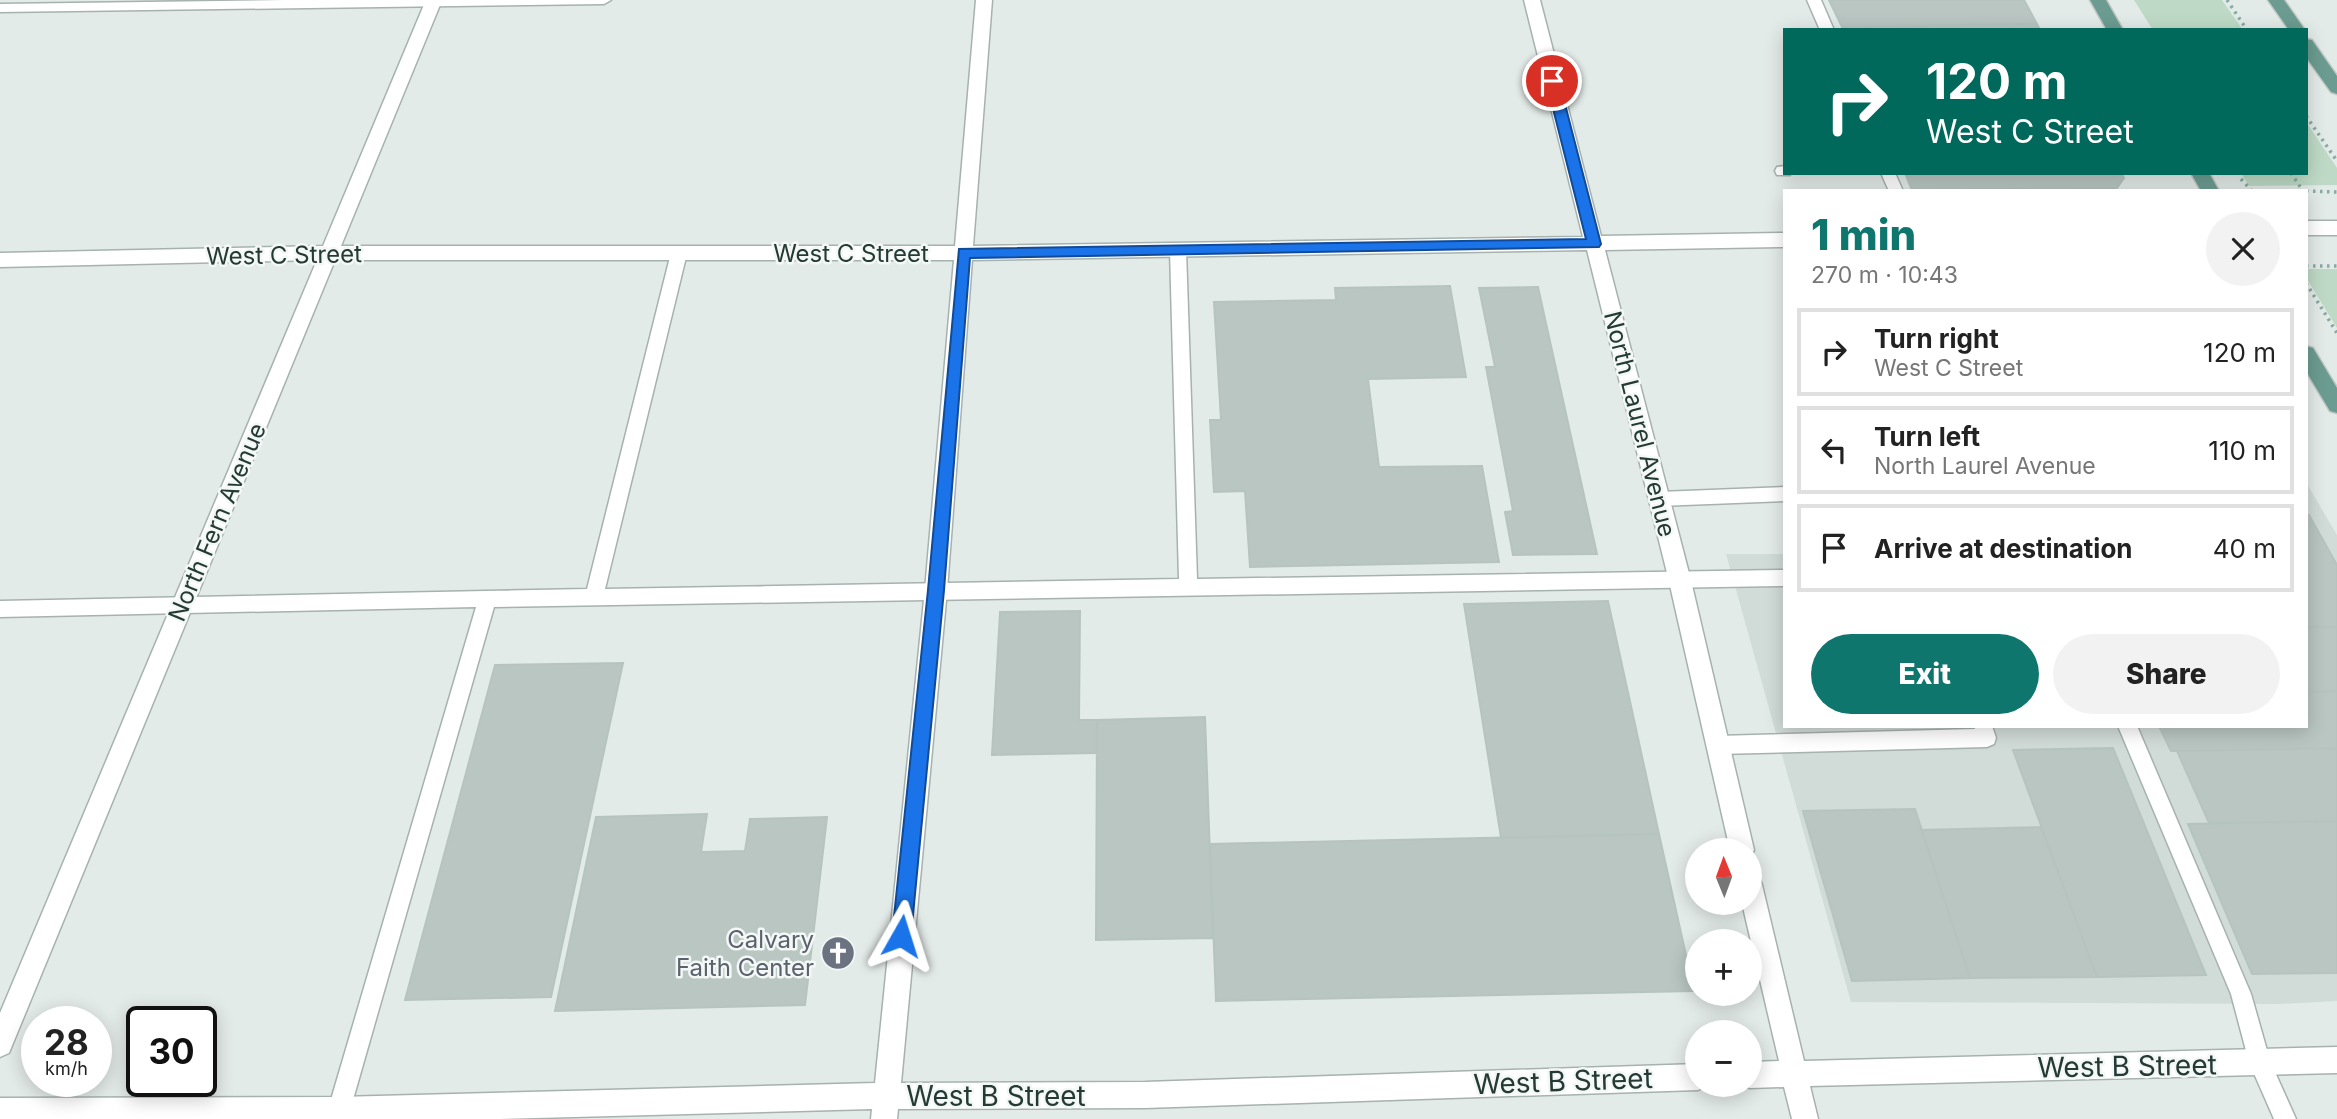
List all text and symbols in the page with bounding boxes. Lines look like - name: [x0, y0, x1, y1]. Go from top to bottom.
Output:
- pin: [1522, 51, 1582, 111]
- text: 120 m: [1926, 52, 2067, 111]
- icon: right: [1811, 56, 1902, 147]
- icon: arrive: [1533, 62, 1571, 100]
- text: West C Street: [1926, 112, 2134, 151]
- text: 1 min: [1811, 209, 1916, 260]
- button: close: [2206, 212, 2280, 286]
- street label: West C Street: [206, 239, 362, 271]
- street label: West C Street: [773, 239, 929, 268]
- text: 270 m · 10:43: [1811, 261, 1958, 289]
- street label: North Laurel Avenue: [1598, 308, 1682, 540]
- text: Turn right: [1874, 323, 1999, 354]
- icon: right: [1815, 333, 1853, 371]
- text: 120 m: [2203, 337, 2276, 368]
- text: West C Street: [1874, 354, 2023, 382]
- street label: North Fern Avenue: [162, 419, 272, 625]
- text: Turn left: [1874, 421, 1980, 452]
- icon: left: [1815, 431, 1853, 469]
- text: 110 m: [2208, 435, 2276, 466]
- text: North Laurel Avenue: [1874, 452, 2096, 480]
- icon: arrive: [1815, 529, 1853, 567]
- text: Arrive at destination: [1874, 533, 2133, 564]
- text: 40 m: [2213, 533, 2276, 564]
- button: Exit: [1811, 634, 2039, 714]
- button: Share: [2053, 634, 2280, 714]
- north arrow: [1685, 838, 1762, 915]
- map controls: [1685, 838, 1762, 1097]
- position arrow: [864, 899, 938, 973]
- place label: Calvary Faith Center: [676, 925, 814, 982]
- button: +: [1685, 929, 1762, 1006]
- church icon: Calvary Faith Center: [819, 934, 857, 972]
- speed limit sign: 30: [126, 1006, 217, 1097]
- button: −: [1685, 1020, 1762, 1097]
- text: 28: [44, 1021, 89, 1063]
- street label: West B Street: [2037, 1047, 2217, 1085]
- text: km/h: [45, 1058, 88, 1079]
- street label: West B Street: [1473, 1061, 1653, 1101]
- street label: West B Street: [906, 1079, 1086, 1113]

